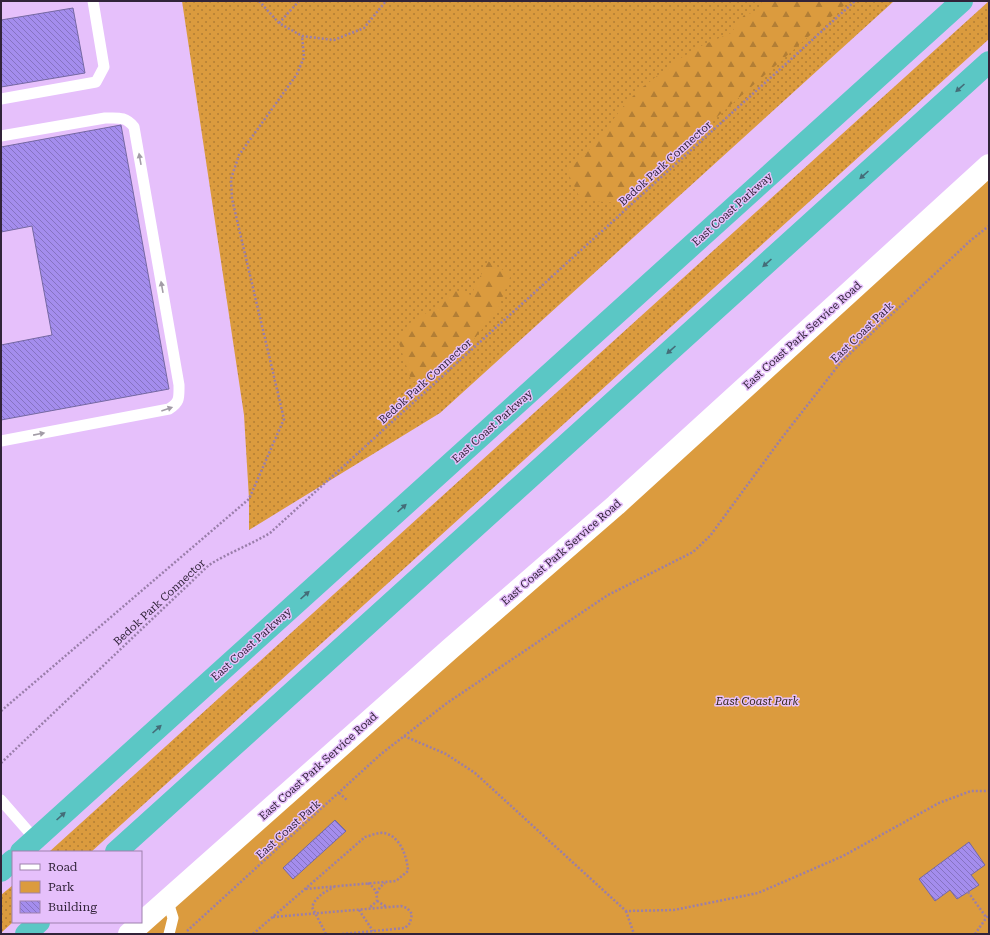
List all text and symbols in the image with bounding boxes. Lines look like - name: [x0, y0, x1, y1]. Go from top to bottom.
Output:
- one-way arrow: [955, 83, 965, 93]
- street label: Bedok Park Connector: [616, 118, 715, 209]
- one-way arrow: [136, 153, 142, 165]
- street label: East Coast Parkway: [690, 170, 775, 249]
- one-way arrow: [859, 171, 869, 180]
- one-way arrow: [762, 258, 773, 267]
- street label: East Coast Park Service Road: [741, 279, 864, 392]
- one-way arrow: [159, 281, 165, 293]
- street label: East Coast Park: [828, 299, 896, 366]
- street label: Bedok Park Connector: [376, 336, 475, 427]
- one-way arrow: [666, 345, 676, 355]
- street label: East Coast Parkway: [450, 387, 535, 466]
- one-way arrow: [161, 405, 173, 411]
- one-way arrow: [33, 431, 45, 437]
- street label: East Coast Park Service Road: [499, 497, 624, 608]
- one-way arrow: [397, 503, 407, 512]
- street label: Bedok Park Connector: [111, 556, 208, 648]
- one-way arrow: [301, 591, 310, 600]
- street label: East Coast Parkway: [209, 605, 294, 684]
- park label: East Coast Park: [715, 695, 798, 708]
- street label: East Coast Park Service Road: [257, 710, 380, 823]
- one-way arrow: [152, 724, 162, 734]
- street label: East Coast Park: [253, 797, 323, 862]
- one-way arrow: [55, 812, 66, 821]
- legend: [12, 851, 142, 923]
- text: Road: [48, 860, 78, 874]
- text: Park: [48, 880, 75, 894]
- text: Building: [48, 900, 97, 914]

